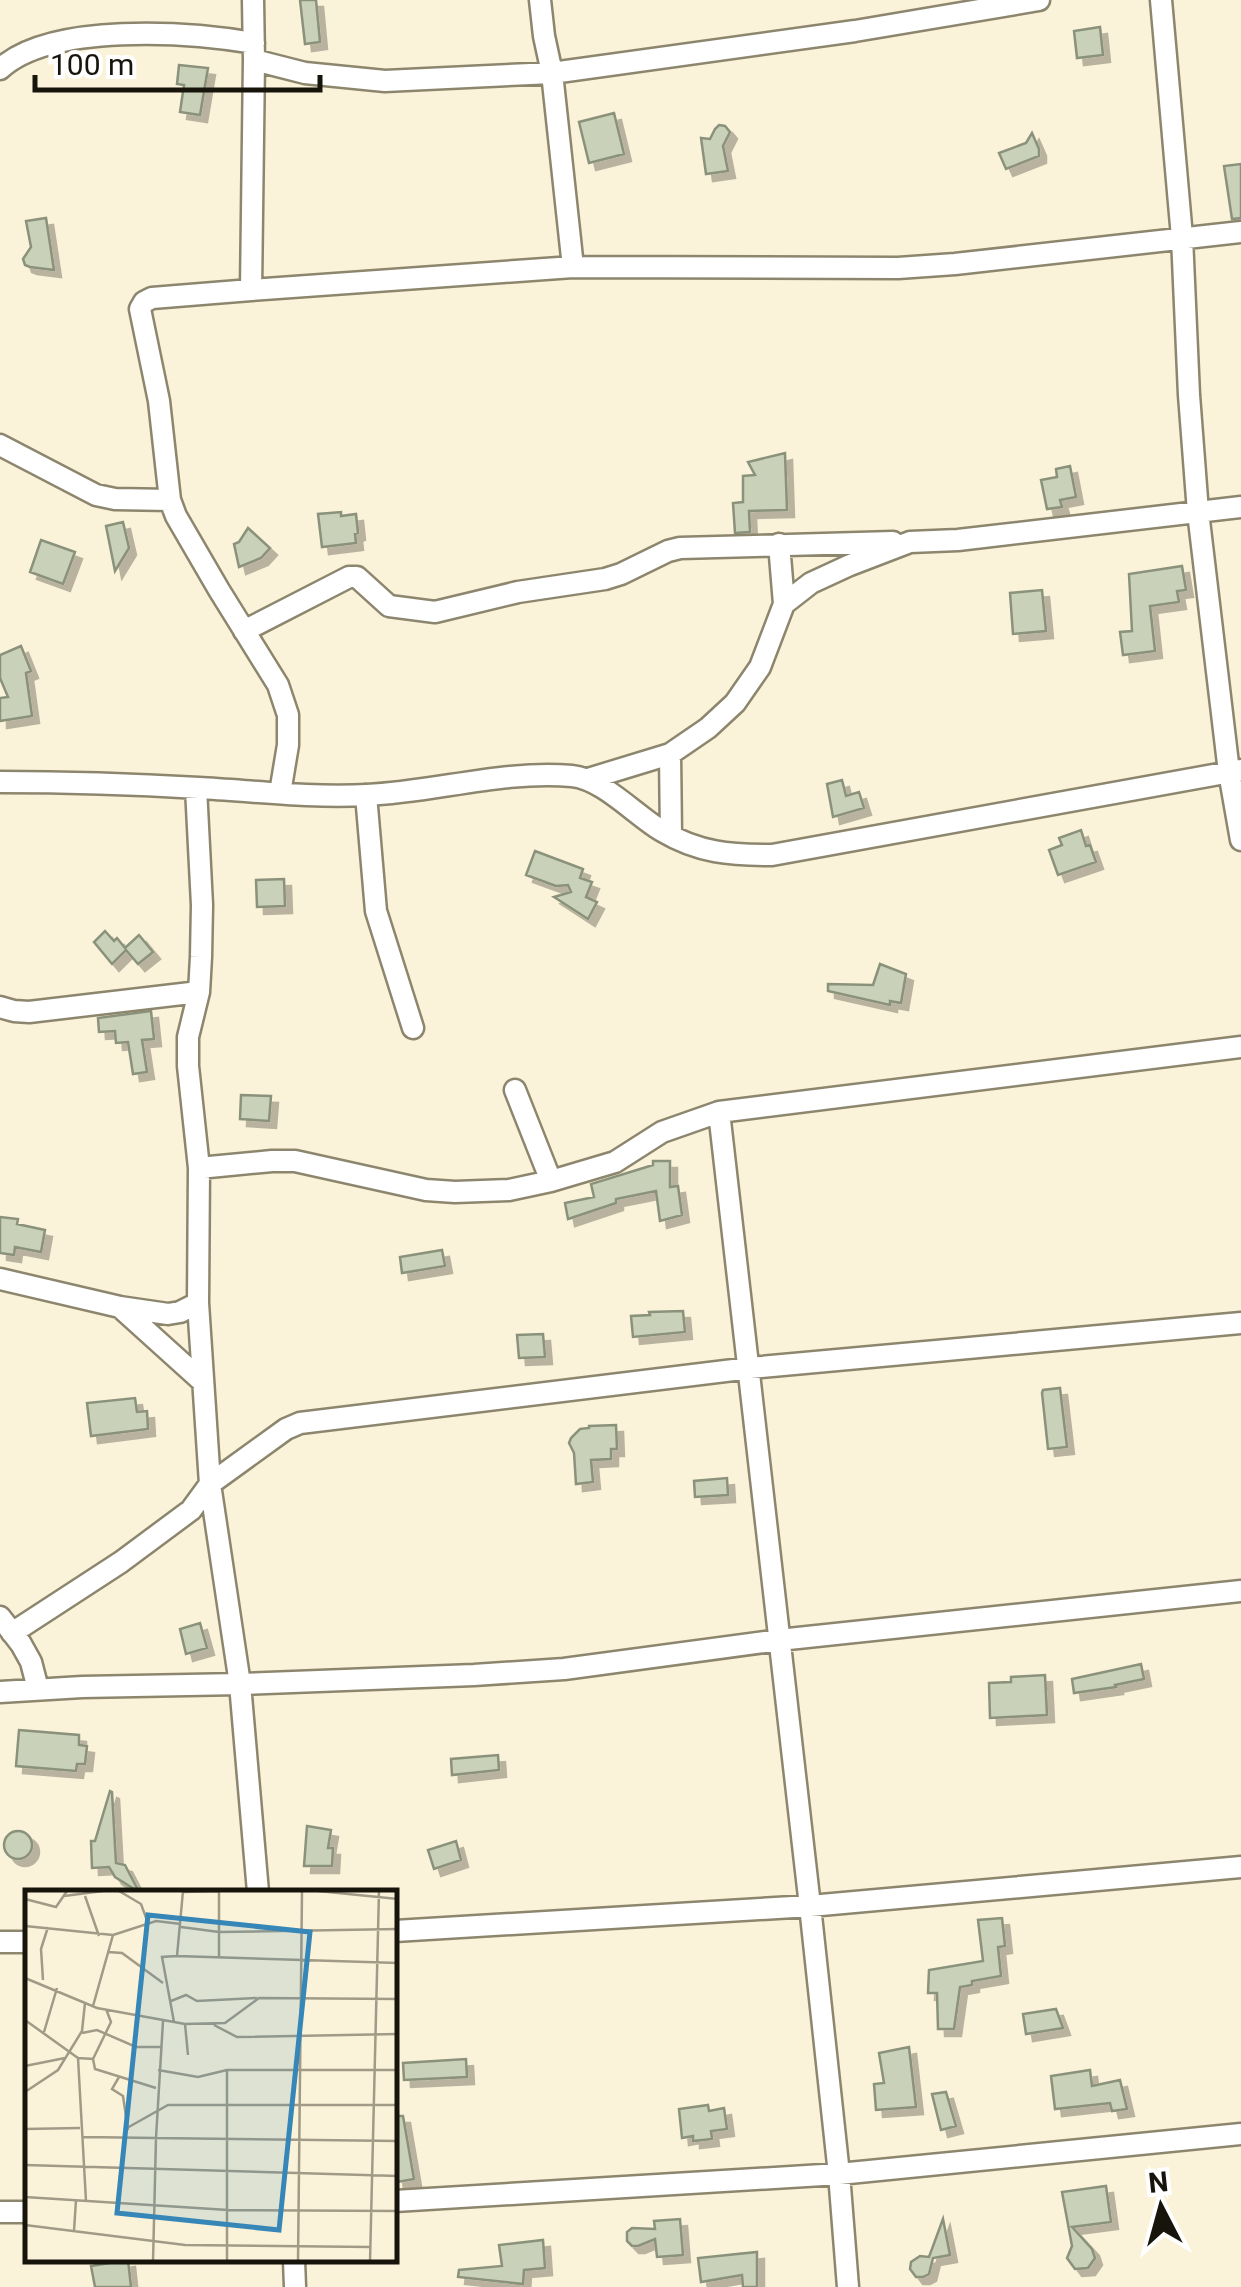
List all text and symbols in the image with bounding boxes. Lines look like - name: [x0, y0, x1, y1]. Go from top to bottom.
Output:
- scale bar: [35, 30, 320, 92]
- text: 100 m: [50, 47, 134, 82]
- inset map: [25, 1890, 398, 2262]
- north arrow: [1111, 2157, 1211, 2257]
- text: N: [1147, 2165, 1170, 2200]

